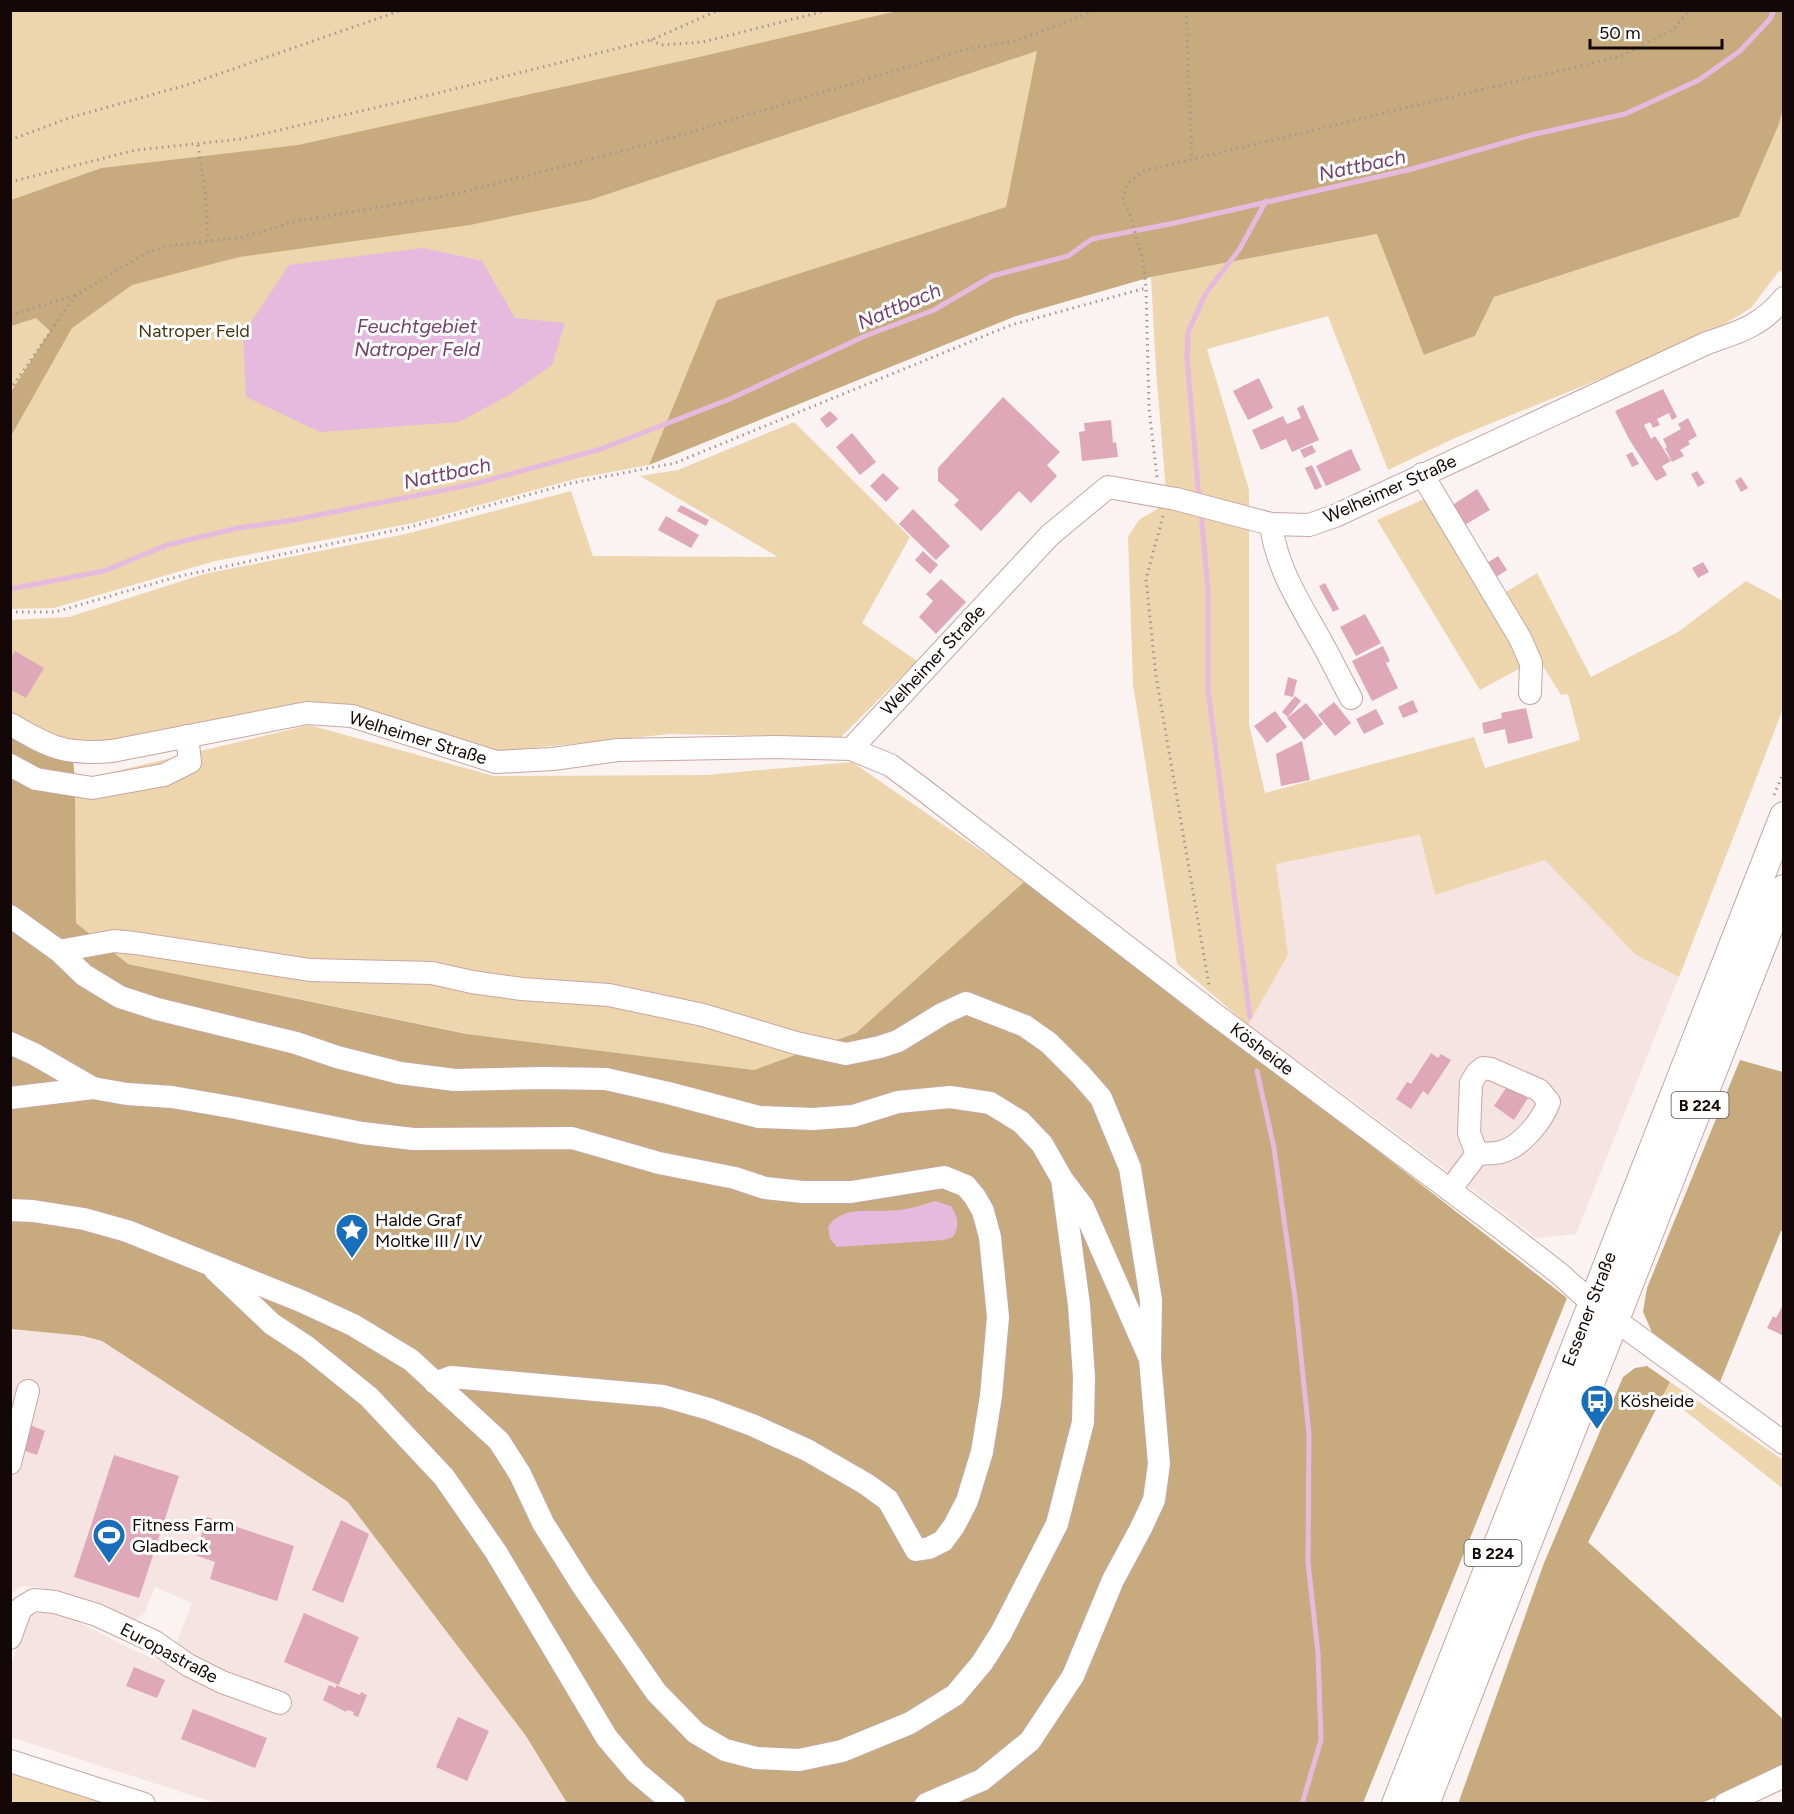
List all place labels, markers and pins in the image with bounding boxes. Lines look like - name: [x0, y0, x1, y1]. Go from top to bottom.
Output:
- place label: Halde Graf Moltke III / IV: [375, 1209, 483, 1252]
- place icon: Halde Graf Moltke III / IV: [334, 1212, 370, 1259]
- bus stop icon: Kösheide: [1579, 1383, 1615, 1430]
- place label: Kösheide: [1620, 1390, 1694, 1412]
- place label: Fitness Farm Gladbeck: [132, 1514, 234, 1557]
- sports icon: Fitness Farm Gladbeck: [91, 1517, 127, 1564]

